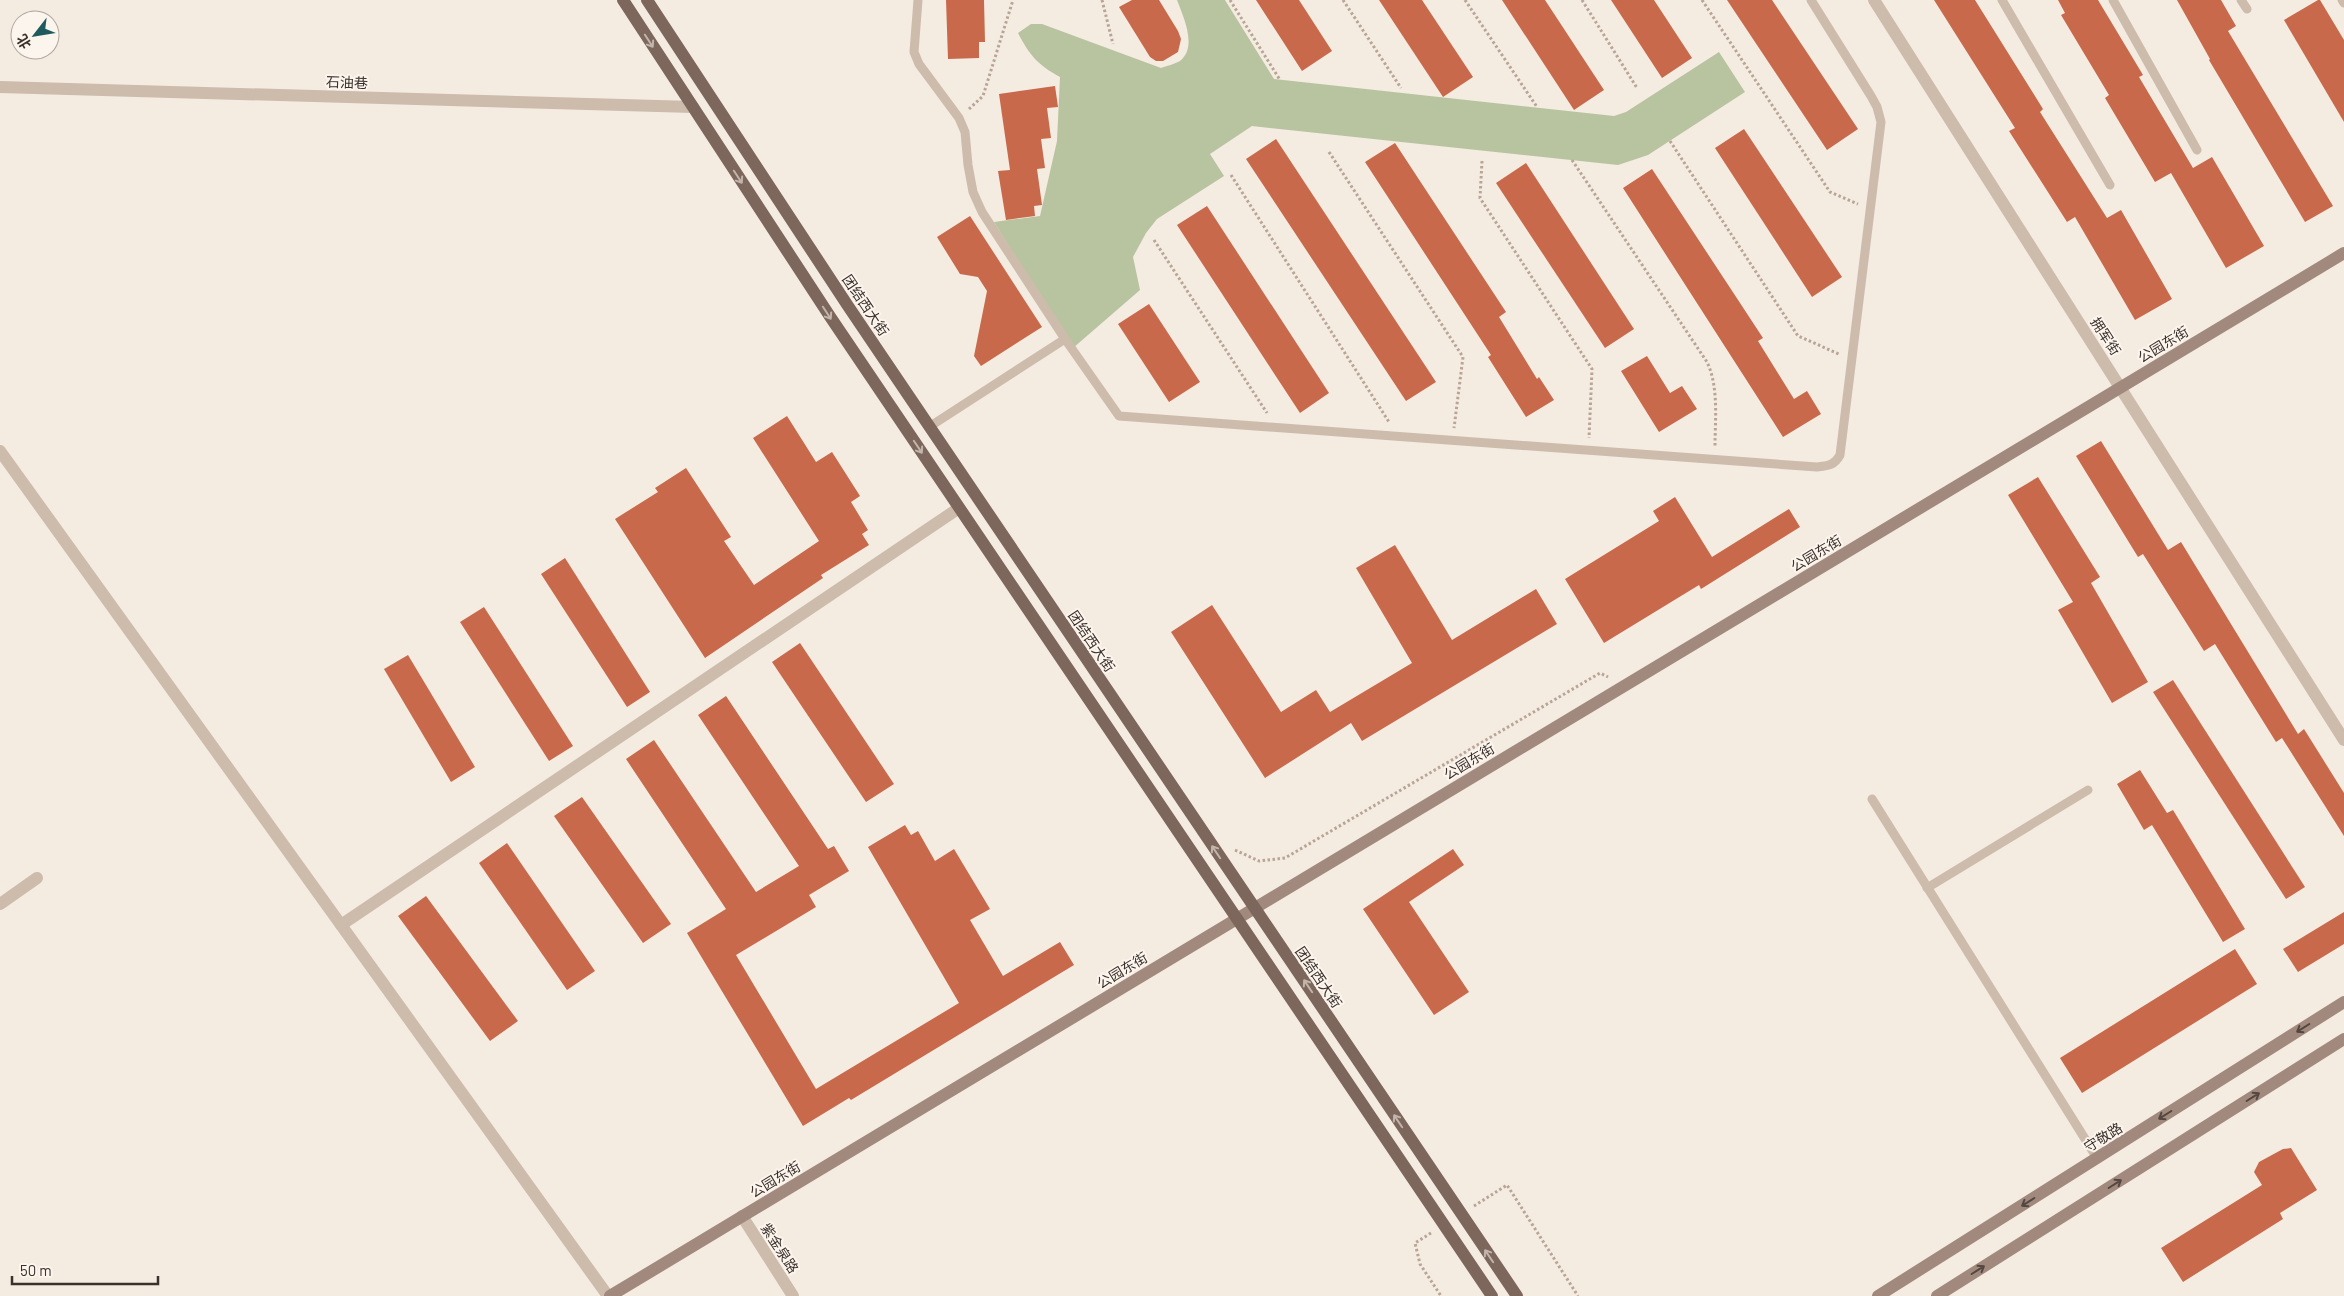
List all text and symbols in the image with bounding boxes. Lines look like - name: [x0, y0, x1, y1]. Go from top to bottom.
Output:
- north arrow: [10, 10, 60, 60]
- text: 北: [13, 32, 34, 52]
- one-way arrow: [644, 33, 654, 47]
- street label: 石油巷: [326, 73, 368, 91]
- one-way arrow: [733, 169, 743, 183]
- street label: 团结西大街: [839, 271, 893, 339]
- one-way arrow: [822, 305, 832, 319]
- street label: 拥军街: [2087, 314, 2125, 358]
- street label: 公园东街: [2135, 322, 2191, 366]
- one-way arrow: [913, 440, 923, 454]
- street label: 公园东街: [1788, 531, 1844, 575]
- street label: 团结西大街: [1065, 607, 1119, 675]
- street label: 公园东街: [1441, 739, 1497, 783]
- one-way arrow: [1211, 845, 1221, 859]
- street label: 团结西大街: [1292, 943, 1346, 1011]
- street label: 公园东街: [1094, 948, 1150, 992]
- one-way arrow: [1302, 980, 1312, 994]
- one-way arrow: [2296, 1024, 2310, 1034]
- one-way arrow: [2245, 1091, 2259, 1101]
- one-way arrow: [2159, 1110, 2173, 1120]
- one-way arrow: [1393, 1114, 1404, 1128]
- street label: 守敬路: [2081, 1119, 2125, 1155]
- street label: 公园东街: [747, 1157, 803, 1201]
- one-way arrow: [2108, 1178, 2122, 1188]
- one-way arrow: [2021, 1196, 2035, 1207]
- street label: 紫金泉路: [758, 1220, 802, 1276]
- one-way arrow: [1484, 1249, 1494, 1263]
- scale bar: [12, 1254, 159, 1286]
- text: 50 m: [20, 1261, 52, 1279]
- one-way arrow: [1970, 1265, 1984, 1275]

